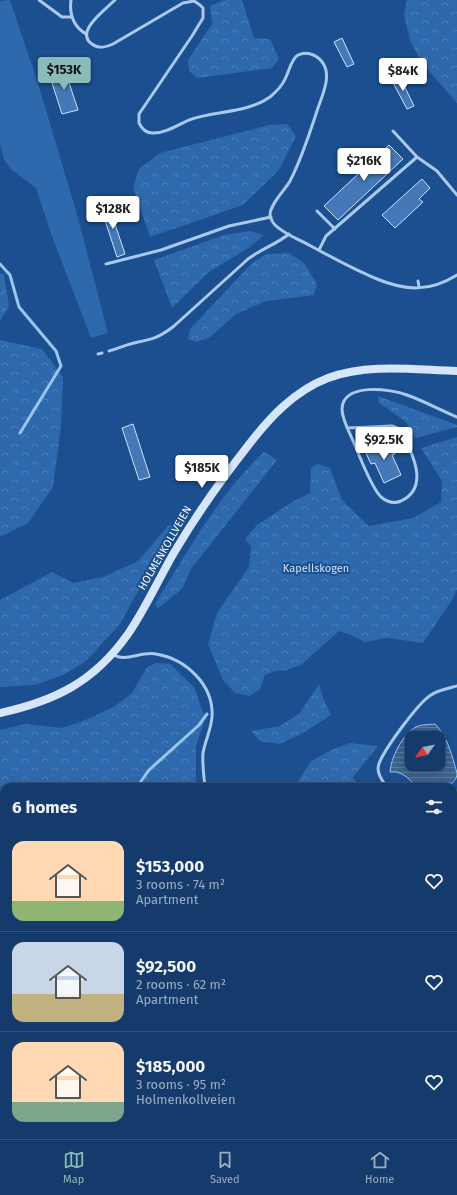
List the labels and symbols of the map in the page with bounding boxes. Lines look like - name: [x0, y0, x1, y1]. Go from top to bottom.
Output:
- pin: $153K: [36, 57, 92, 91]
- pin: $84K: [379, 58, 427, 92]
- pin: $216K: [336, 148, 392, 182]
- pin: $128K: [85, 196, 141, 230]
- pin: $92.5K: [351, 427, 417, 461]
- pin: $185K: [174, 455, 230, 489]
- street label: HOLMENKOLLVEIEN: [136, 504, 194, 592]
- park label: Kapellskogen: [283, 562, 349, 575]
- north arrow: [405, 731, 445, 771]

